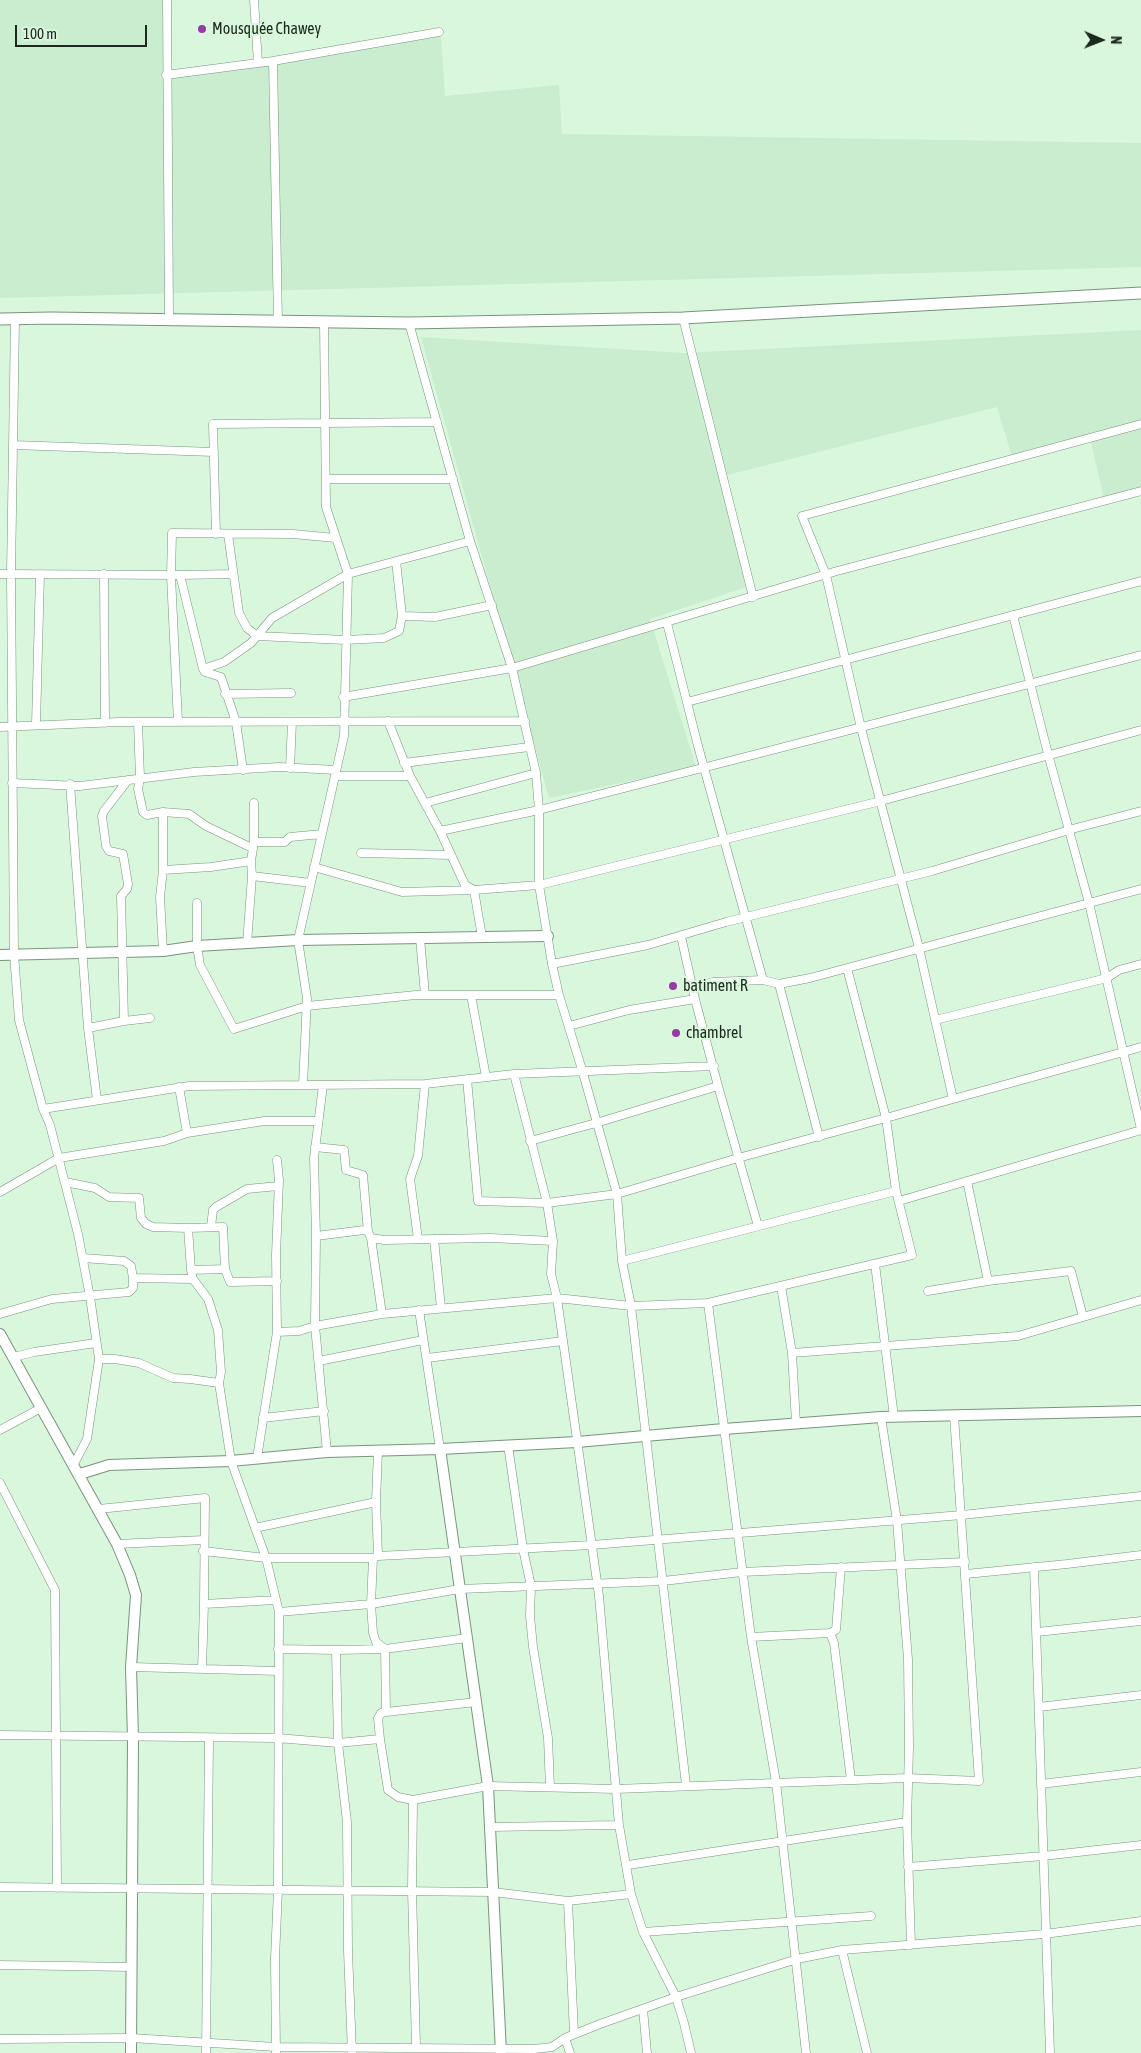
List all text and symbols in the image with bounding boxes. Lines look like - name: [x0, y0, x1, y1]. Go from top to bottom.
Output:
- scale bar: [18, 15, 150, 47]
- north arrow: [1076, 15, 1126, 65]
- place label: Mousquée Chawey: [212, 19, 321, 39]
- marker: Mousquée Chawey: [196, 23, 208, 35]
- text: 100 m: [23, 25, 57, 42]
- text: N: [1108, 36, 1124, 45]
- place label: batiment R: [683, 976, 748, 996]
- marker: batiment R: [667, 980, 679, 992]
- place label: chambrel: [686, 1023, 742, 1043]
- marker: chambrel: [670, 1027, 682, 1039]

